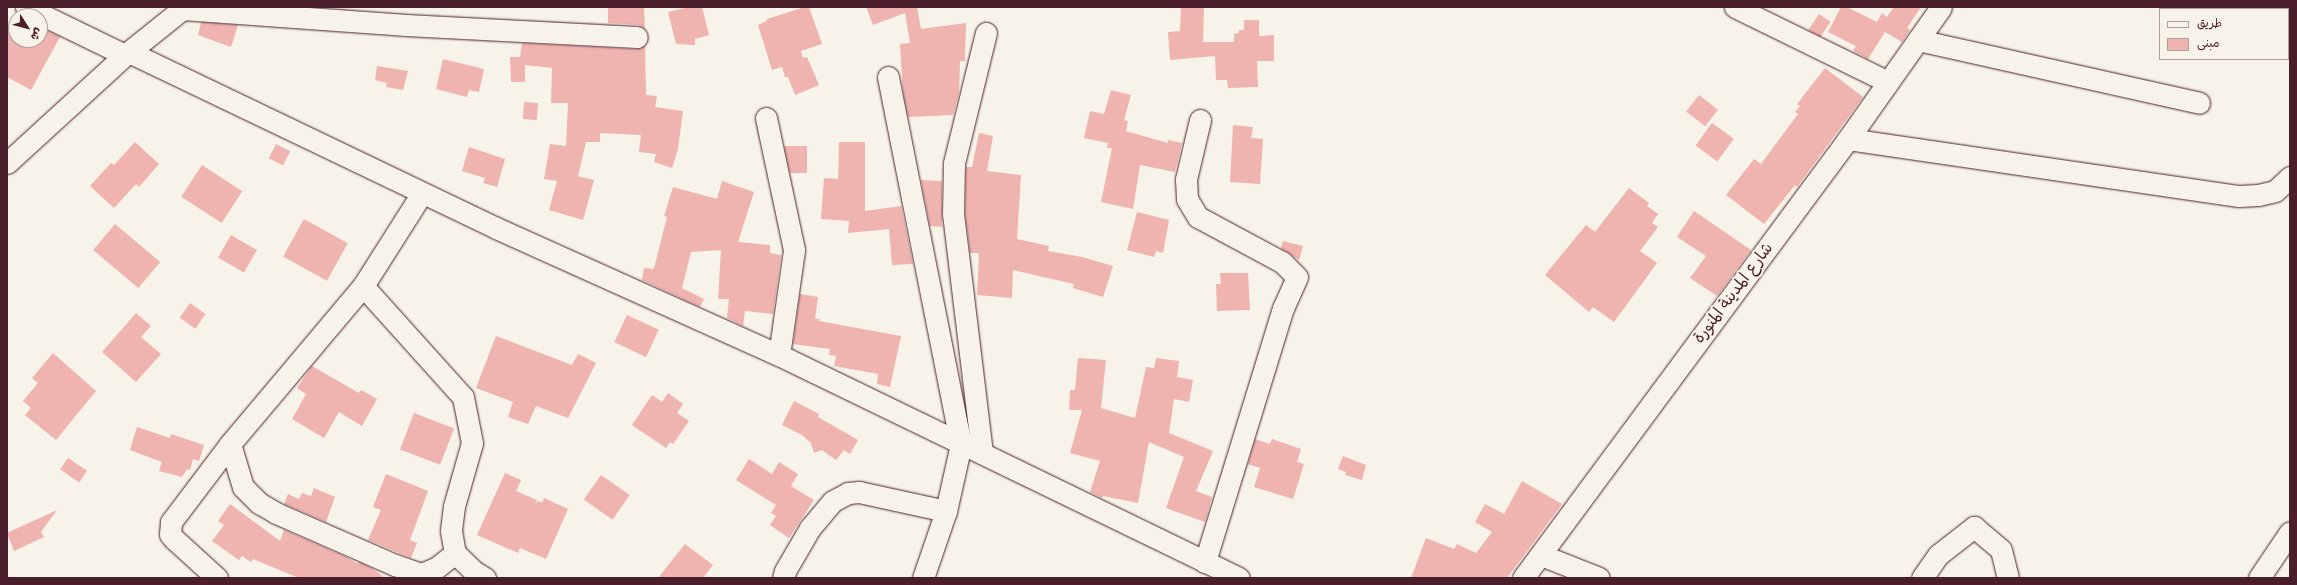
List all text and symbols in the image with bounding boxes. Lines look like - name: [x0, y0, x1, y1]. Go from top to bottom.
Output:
- north arrow: [8, 8, 48, 48]
- legend: [2159, 8, 2289, 60]
- text: طريق: [2197, 15, 2222, 31]
- text: ش: [28, 25, 46, 43]
- text: مبنى: [2197, 35, 2220, 51]
- street label: شارع المدينة المنورة: [1689, 239, 1777, 347]

